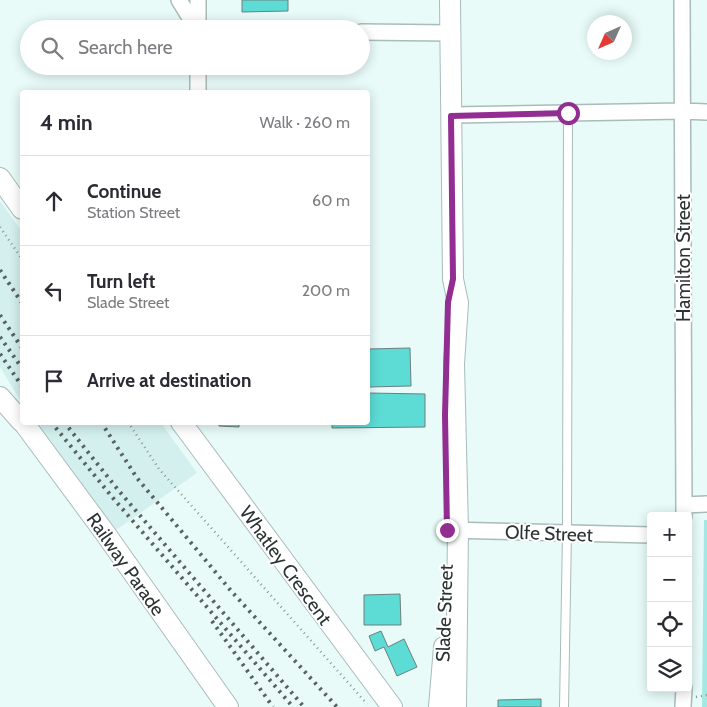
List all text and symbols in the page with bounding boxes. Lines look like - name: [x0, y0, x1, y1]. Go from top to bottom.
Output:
- north arrow: [587, 15, 632, 60]
- search box: [20, 20, 370, 75]
- icon: search: [38, 34, 66, 62]
- text: Search here: [78, 36, 172, 59]
- route start: [557, 102, 580, 125]
- text: 4 min: [40, 110, 93, 135]
- text: Walk · 260 m: [260, 113, 350, 132]
- text: Continue: [87, 180, 161, 203]
- icon: ahead: [40, 187, 68, 215]
- text: 60 m: [312, 191, 350, 210]
- street label: Hamilton Street: [672, 193, 695, 322]
- text: Station Street: [87, 203, 180, 222]
- text: Turn left: [87, 270, 155, 293]
- icon: left: [40, 277, 68, 305]
- text: 200 m: [302, 281, 350, 300]
- text: Slade Street: [87, 293, 170, 312]
- icon: arrive: [40, 367, 68, 395]
- text: Arrive at destination: [87, 369, 251, 392]
- street label: Whatley Crescent: [235, 501, 337, 630]
- street label: Railway Parade: [82, 508, 170, 620]
- map controls: [647, 512, 692, 692]
- button: +: [647, 512, 692, 557]
- route end: [436, 519, 459, 542]
- street label: Olfe Street: [505, 520, 594, 547]
- button: −: [647, 557, 692, 602]
- street label: Slade Street: [431, 563, 458, 662]
- button: locate: [647, 602, 692, 647]
- button: layers: [647, 647, 692, 692]

